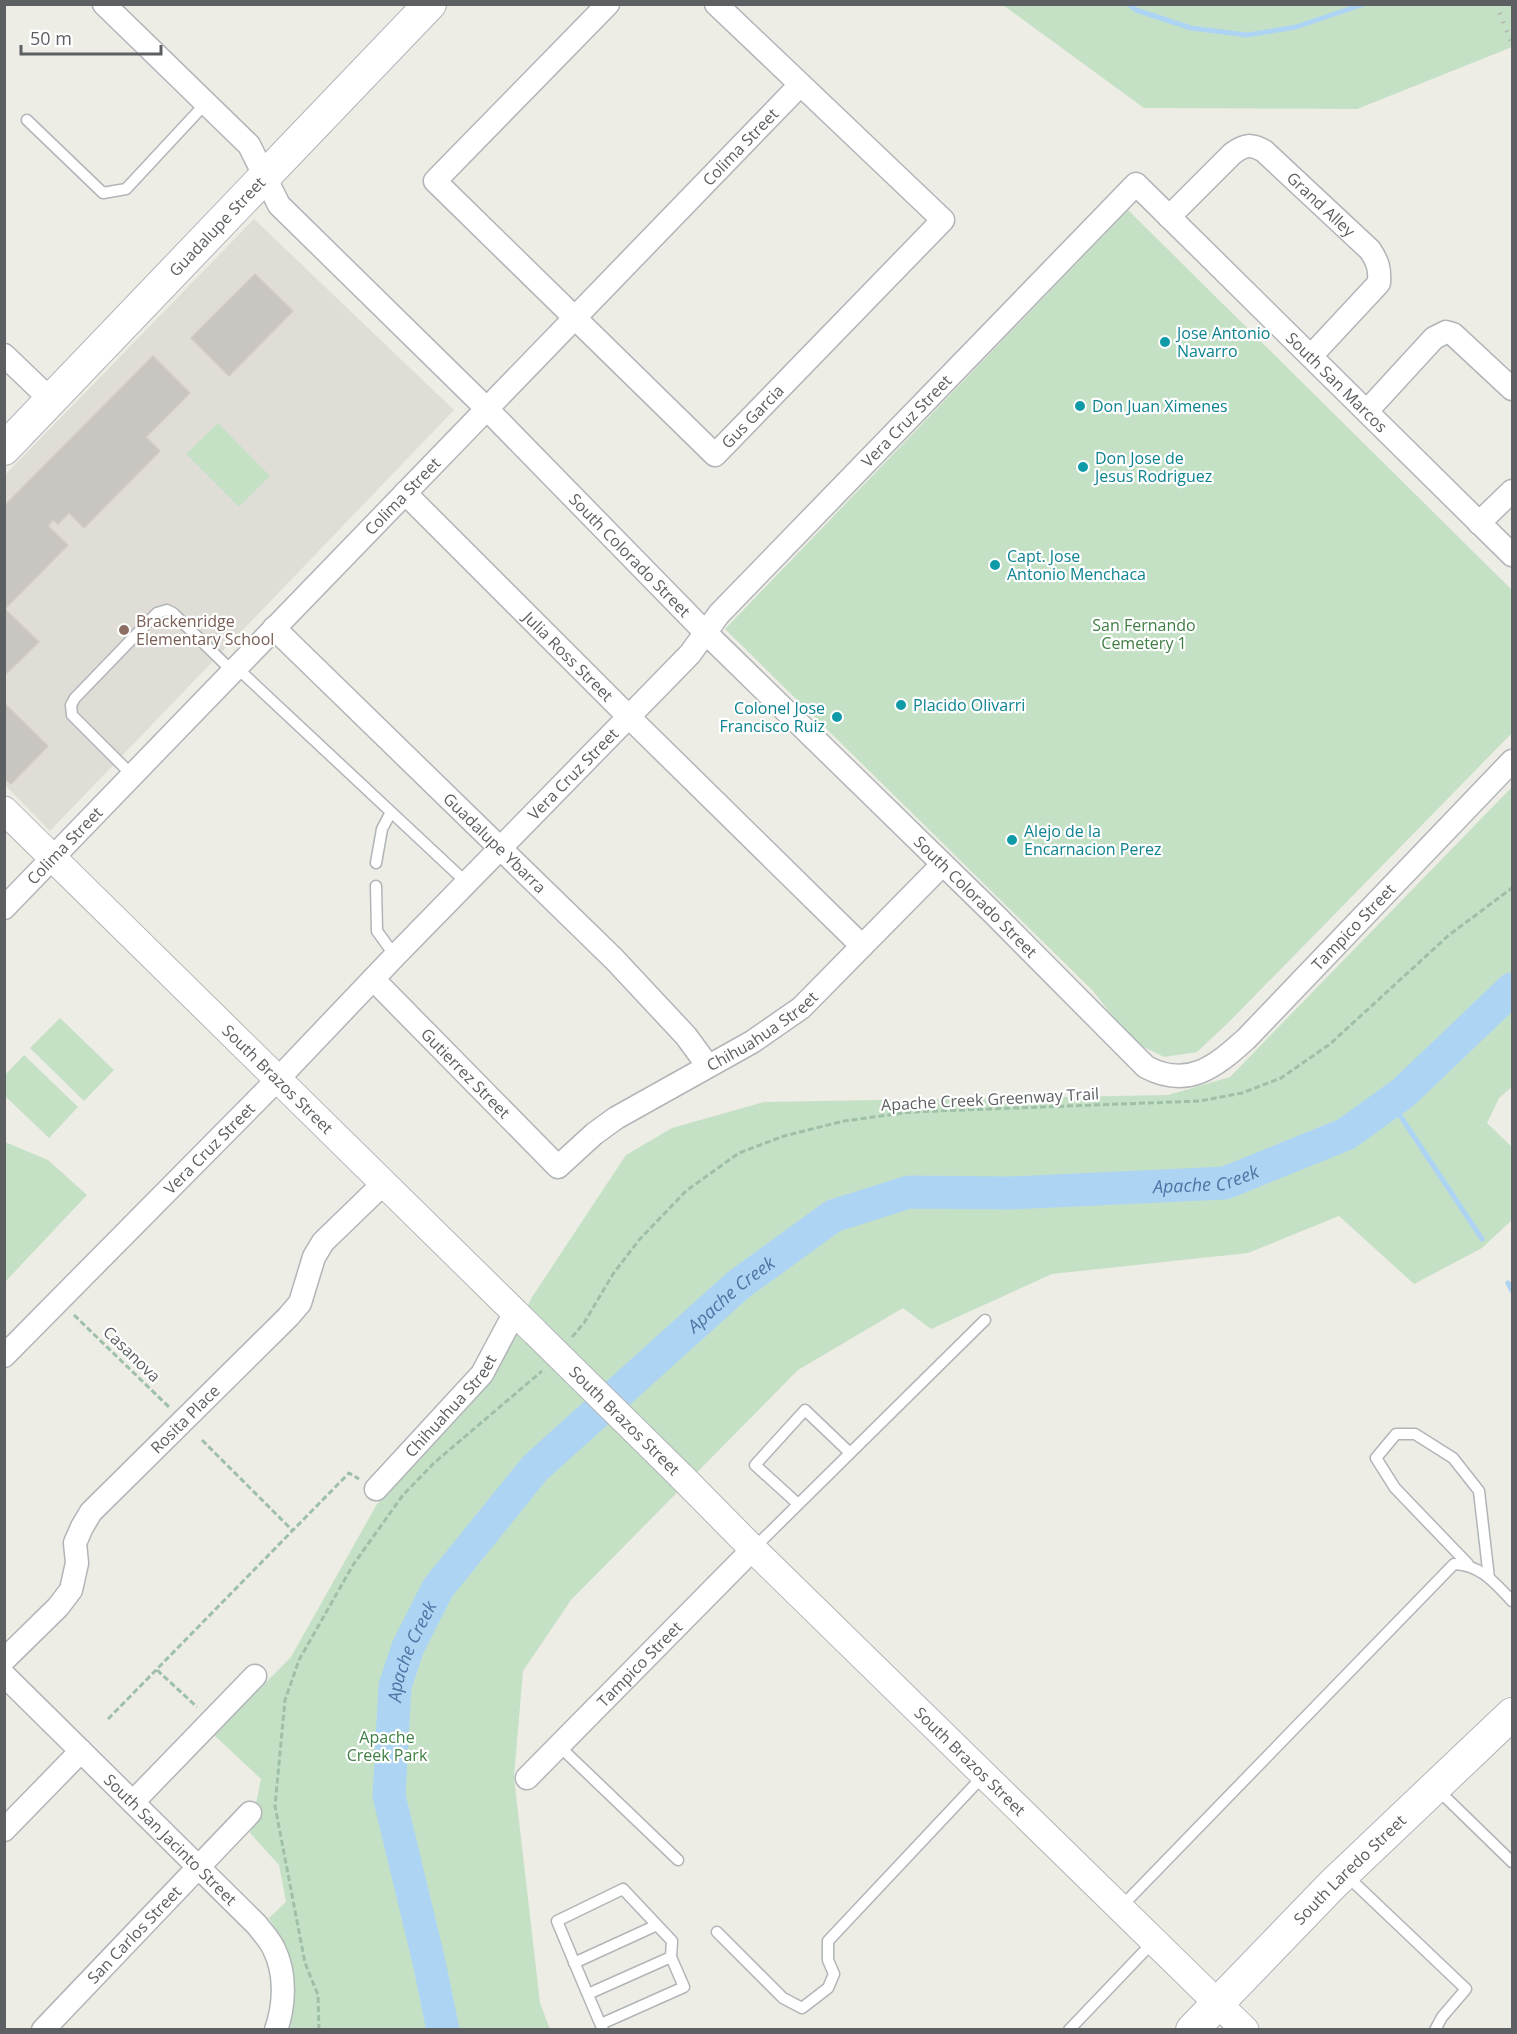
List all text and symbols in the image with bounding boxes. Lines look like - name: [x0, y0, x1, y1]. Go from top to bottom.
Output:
- scale bar: [21, 18, 160, 56]
- text: 50 m: [30, 26, 72, 50]
- street label: Colima Street: [697, 103, 783, 191]
- street label: Grand Alley: [1282, 167, 1361, 242]
- street label: Guadalupe Street: [164, 172, 270, 281]
- place label: Jose Antonio Navarro: [1175, 322, 1270, 362]
- street label: South San Marcos: [1281, 327, 1392, 437]
- marker: Jose Antonio Navarro: [1158, 335, 1172, 349]
- street label: Vera Cruz Street: [856, 370, 956, 472]
- street label: Gus Garcia: [716, 380, 788, 453]
- place label: Don Juan Ximenes: [1092, 395, 1228, 417]
- marker: Don Juan Ximenes: [1073, 399, 1087, 413]
- place label: Don Jose de Jesus Rodriguez: [1093, 447, 1212, 487]
- street label: Colima Street: [360, 452, 445, 540]
- marker: Don Jose de Jesus Rodriguez: [1076, 460, 1090, 474]
- street label: South Colorado Street: [564, 488, 696, 622]
- place label: Capt. Jose Antonio Menchaca: [1007, 545, 1146, 585]
- marker: Capt. Jose Antonio Menchaca: [988, 558, 1002, 572]
- street label: Julia Ross Street: [517, 605, 618, 706]
- place label: Brackenridge Elementary School: [136, 610, 274, 650]
- park label: San Fernando Cemetery 1: [1092, 614, 1196, 654]
- marker: Brackenridge Elementary School: [117, 623, 131, 637]
- place label: Placido Olivarri: [913, 694, 1025, 716]
- place label: Colonel Jose Francisco Ruiz: [720, 697, 825, 737]
- marker: Placido Olivarri: [894, 698, 908, 712]
- marker: Colonel Jose Francisco Ruiz: [830, 710, 844, 724]
- street label: Vera Cruz Street: [523, 723, 623, 825]
- street label: Guadalupe Ybarra: [438, 788, 551, 898]
- street label: Colima Street: [22, 802, 107, 889]
- place label: Alejo de la Encarnacion Perez: [1024, 820, 1161, 860]
- street label: South Colorado Street: [909, 831, 1042, 963]
- marker: Alejo de la Encarnacion Perez: [1005, 833, 1019, 847]
- street label: Tampico Street: [1306, 878, 1400, 975]
- street label: Chihuahua Street: [703, 986, 823, 1076]
- street label: South Brazos Street: [218, 1020, 338, 1139]
- street label: Gutierrez Street: [416, 1023, 515, 1123]
- street label: Apache Creek Greenway Trail: [880, 1082, 1100, 1116]
- street label: Vera Cruz Street: [159, 1097, 260, 1199]
- water label: Apache Creek: [1150, 1158, 1263, 1198]
- water label: Apache Creek: [680, 1250, 780, 1339]
- street label: Casanova: [99, 1321, 165, 1387]
- street label: Chihuahua Street: [400, 1350, 501, 1462]
- street label: South Brazos Street: [565, 1361, 685, 1480]
- street label: Rosita Place: [146, 1380, 224, 1458]
- water label: Apache Creek: [382, 1596, 442, 1705]
- street label: Tampico Street: [592, 1616, 687, 1712]
- street label: South Brazos Street: [910, 1702, 1031, 1821]
- park label: Apache Creek Park: [347, 1726, 428, 1766]
- street label: South San Jacinto Street: [99, 1769, 242, 1910]
- street label: South Laredo Street: [1289, 1809, 1411, 1929]
- street label: San Carlos Street: [82, 1881, 186, 1988]

